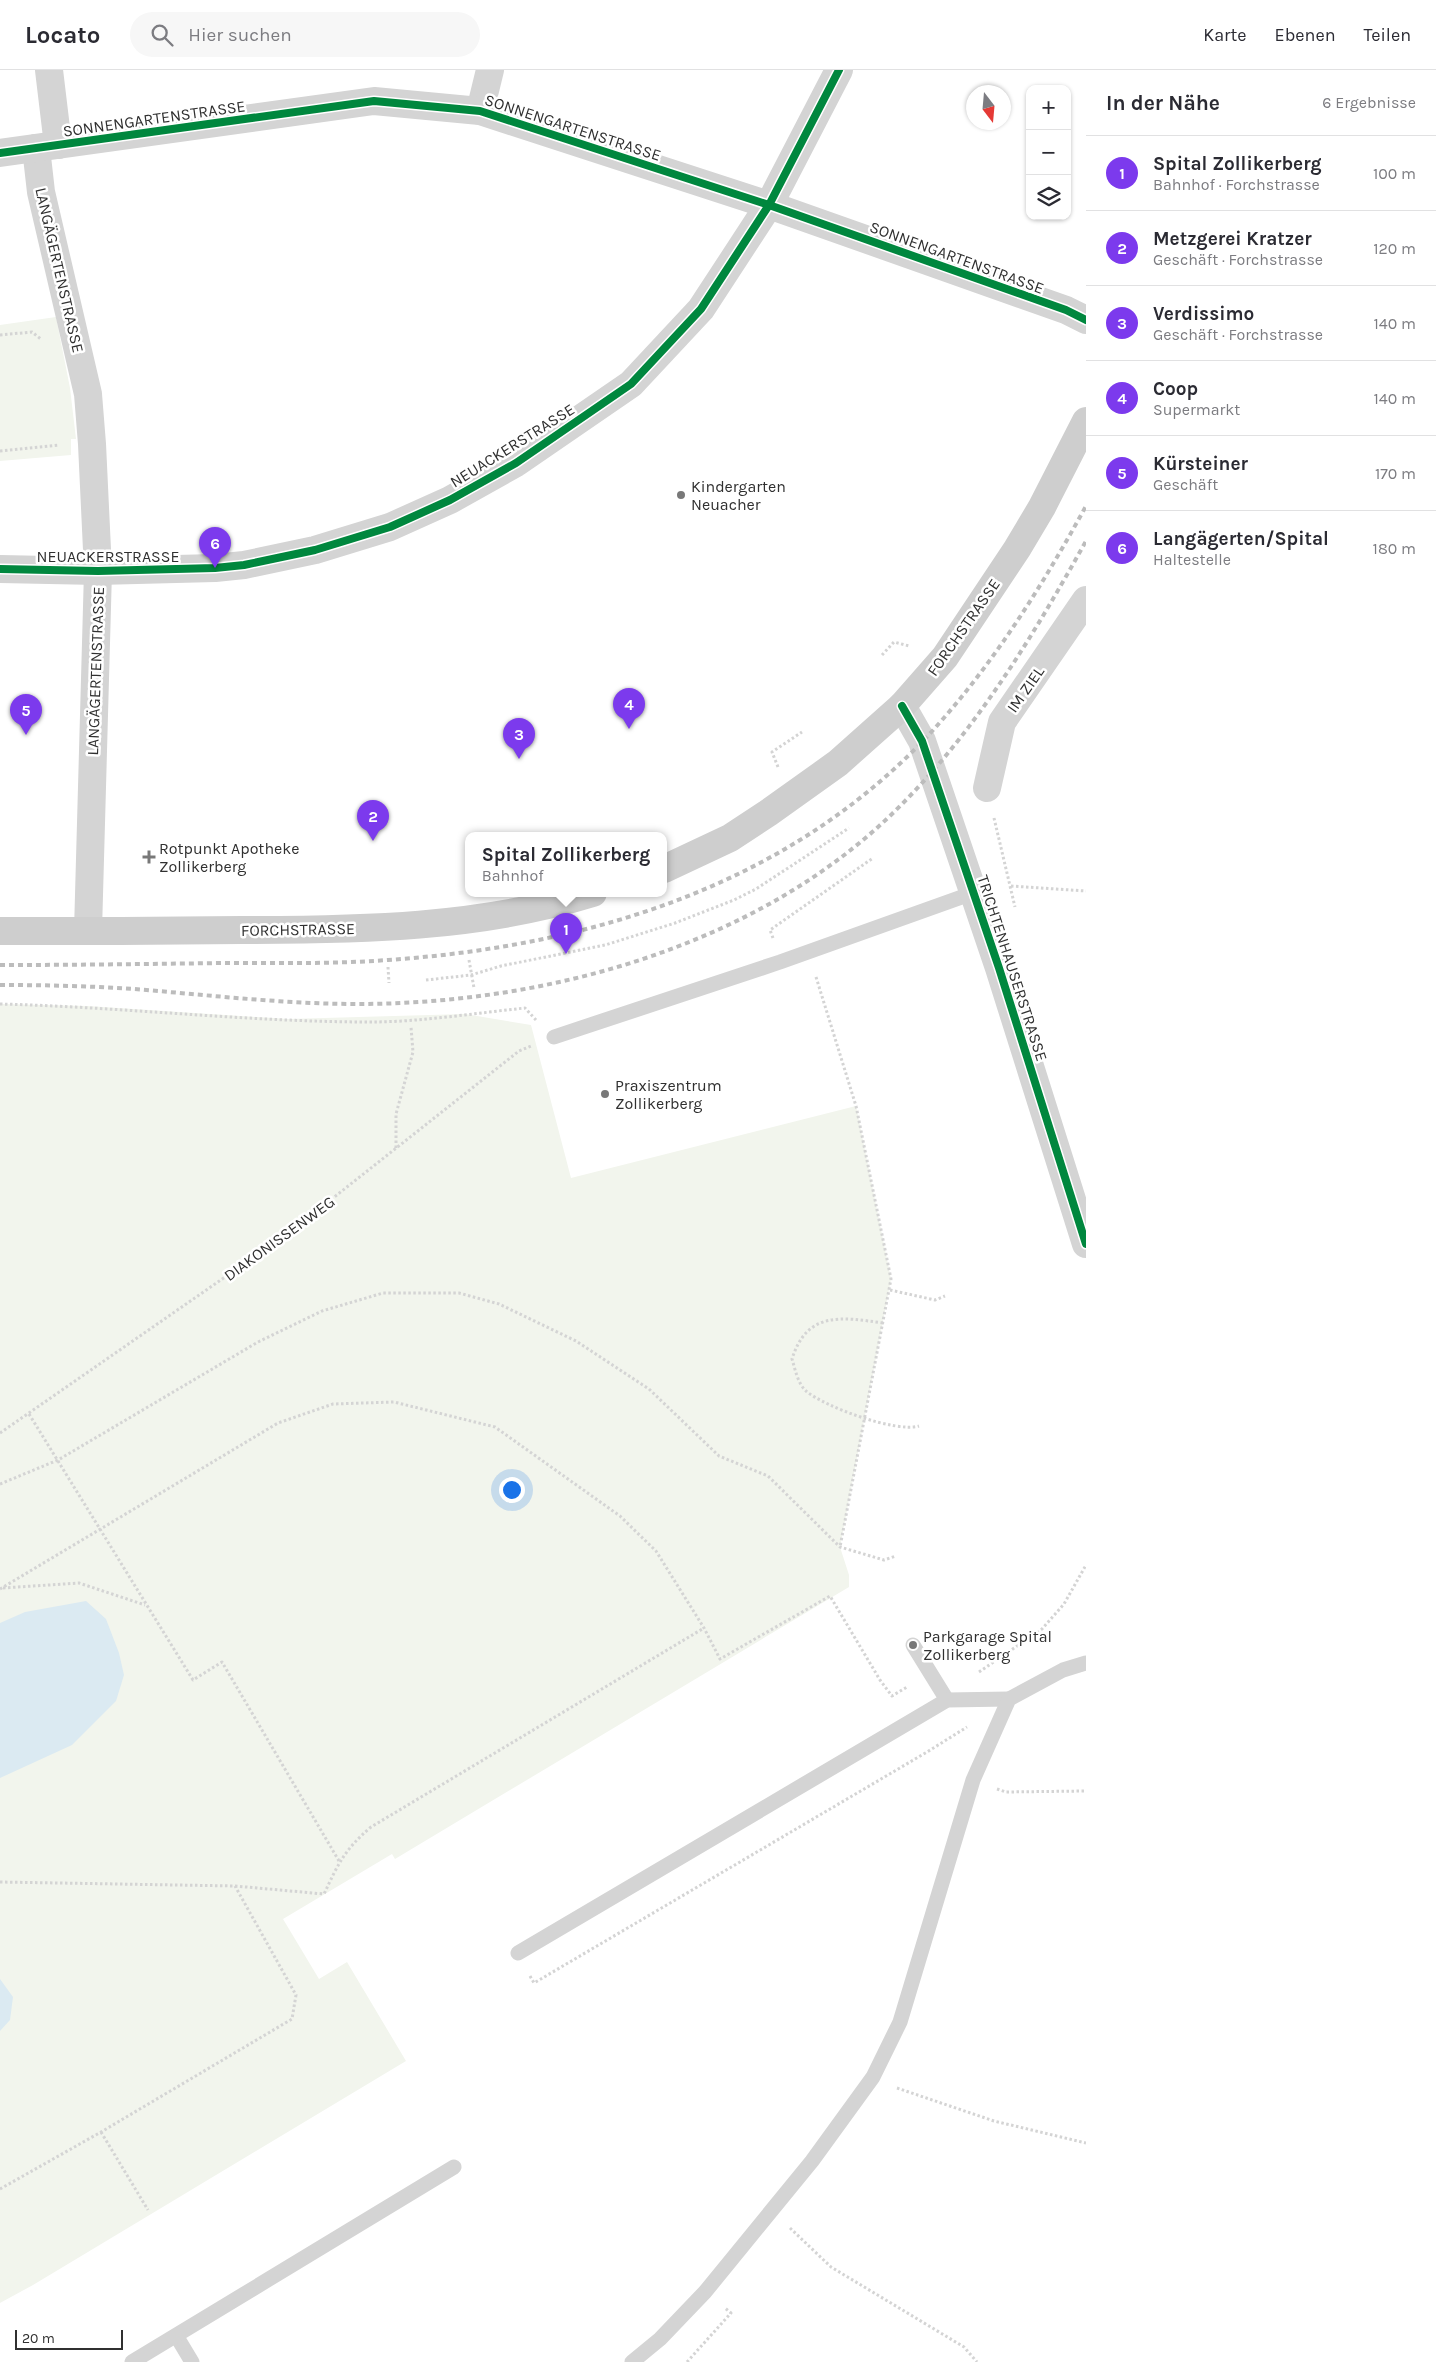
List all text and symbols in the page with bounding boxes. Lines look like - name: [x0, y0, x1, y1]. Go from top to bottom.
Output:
- search box: [130, 12, 480, 57]
- text: Locato: [25, 21, 100, 49]
- icon: search: [148, 21, 176, 49]
- text: Hier suchen: [188, 24, 292, 46]
- text: Karte: [1203, 24, 1247, 46]
- text: Ebenen: [1275, 24, 1336, 46]
- text: Teilen: [1364, 24, 1411, 46]
- north arrow: [966, 85, 1011, 130]
- map controls: [1026, 85, 1071, 220]
- button: +: [1026, 85, 1071, 130]
- street label: SONNENGARTENSTRASSE: [482, 90, 663, 165]
- text: In der Nähe: [1106, 91, 1220, 115]
- text: 6 Ergebnisse: [1322, 93, 1416, 112]
- street label: SONNENGARTENSTRASSE: [62, 96, 247, 141]
- button: −: [1026, 130, 1071, 175]
- text: Spital Zollikerberg: [1153, 153, 1322, 175]
- text: 1: [1119, 164, 1125, 183]
- text: 100 m: [1373, 164, 1416, 183]
- button: layers: [1026, 175, 1071, 220]
- text: Bahnhof · Forchstrasse: [1153, 175, 1320, 194]
- street label: LANGÄGERTENSTRASSE: [31, 186, 88, 355]
- street label: SONNENGARTENSTRASSE: [867, 217, 1047, 298]
- text: Metzgerei Kratzer: [1153, 228, 1312, 250]
- text: 2: [1117, 239, 1127, 258]
- text: 120 m: [1373, 239, 1416, 258]
- text: Geschäft · Forchstrasse: [1153, 250, 1323, 269]
- text: Verdissimo: [1153, 303, 1254, 325]
- text: 3: [1117, 314, 1127, 333]
- text: 140 m: [1374, 314, 1416, 333]
- text: Geschäft · Forchstrasse: [1153, 325, 1323, 344]
- text: Coop: [1153, 378, 1198, 400]
- text: 4: [1117, 389, 1127, 408]
- text: 140 m: [1374, 389, 1416, 408]
- street label: NEUACKERSTRASSE: [447, 400, 578, 491]
- text: Supermarkt: [1153, 400, 1240, 419]
- text: Kürsteiner: [1153, 453, 1248, 475]
- text: 5: [1117, 464, 1127, 483]
- text: 170 m: [1375, 464, 1416, 483]
- text: Geschäft: [1153, 475, 1218, 494]
- place label: Kindergarten Neuacher: [691, 477, 786, 514]
- marker: Kindergarten Neuacher: [675, 489, 687, 501]
- pin: 6: [199, 527, 231, 568]
- text: Langägerten/Spital: [1153, 528, 1329, 550]
- text: 6: [1117, 539, 1127, 558]
- text: 180 m: [1373, 539, 1416, 558]
- street label: NEUACKERSTRASSE: [37, 547, 179, 566]
- text: Haltestelle: [1153, 550, 1231, 569]
- street label: FORCHSTRASSE: [923, 575, 1004, 679]
- street label: LANGÄGERTENSTRASSE: [83, 586, 108, 756]
- street label: IM ZIEL: [1003, 662, 1048, 716]
- pin: 4: [613, 688, 645, 729]
- pin: 5: [10, 694, 42, 735]
- pin: 3: [503, 718, 535, 759]
- pin: 2: [357, 800, 389, 841]
- popup: [465, 832, 667, 897]
- place label: Rotpunkt Apotheke Zollikerberg: [159, 839, 300, 876]
- text: Spital Zollikerberg: [482, 844, 650, 866]
- marker: Rotpunkt Apotheke Zollikerberg: [143, 851, 155, 863]
- text: Bahnhof: [482, 866, 544, 885]
- street label: TRICHTENHAUSERSTRASSE: [973, 873, 1052, 1064]
- pin: 1: [550, 913, 582, 954]
- street label: FORCHSTRASSE: [241, 919, 355, 940]
- place label: Praxiszentrum Zollikerberg: [615, 1076, 722, 1113]
- marker: Praxiszentrum Zollikerberg: [599, 1088, 611, 1100]
- street label: DIAKONISSENWEG: [220, 1192, 339, 1285]
- your location: [499, 1477, 525, 1503]
- place label: Parkgarage Spital Zollikerberg: [923, 1627, 1052, 1664]
- marker: Parkgarage Spital Zollikerberg: [907, 1639, 919, 1651]
- scale bar: [15, 2327, 122, 2350]
- text: 20 m: [22, 2330, 55, 2347]

